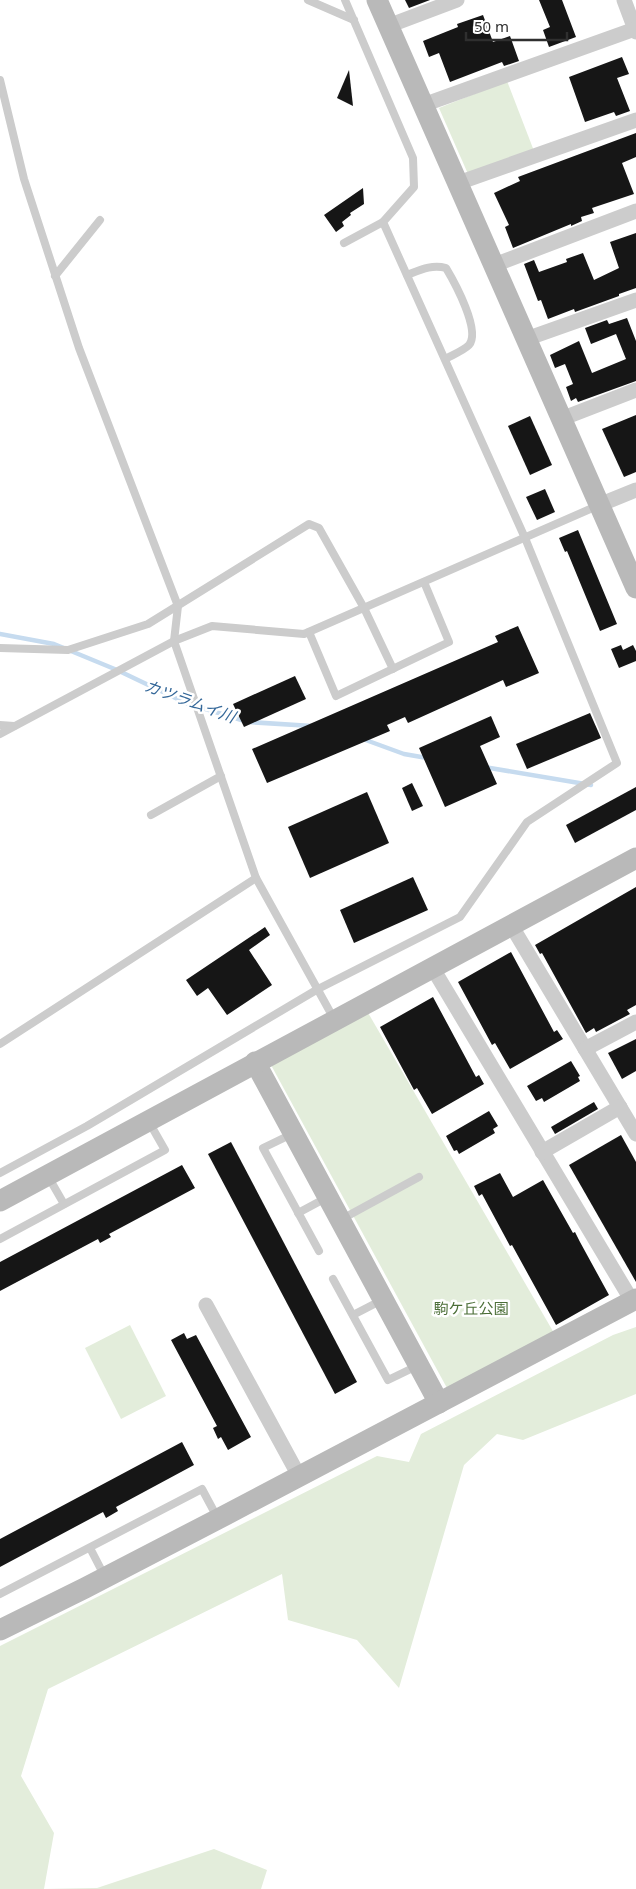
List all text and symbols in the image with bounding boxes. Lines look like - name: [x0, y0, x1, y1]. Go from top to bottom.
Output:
- scale bar: [466, 10, 567, 42]
- text: 50 m: [474, 16, 509, 36]
- water label: カツラムイ川: [141, 674, 241, 728]
- park label: 駒ケ丘公園: [433, 1298, 509, 1318]

